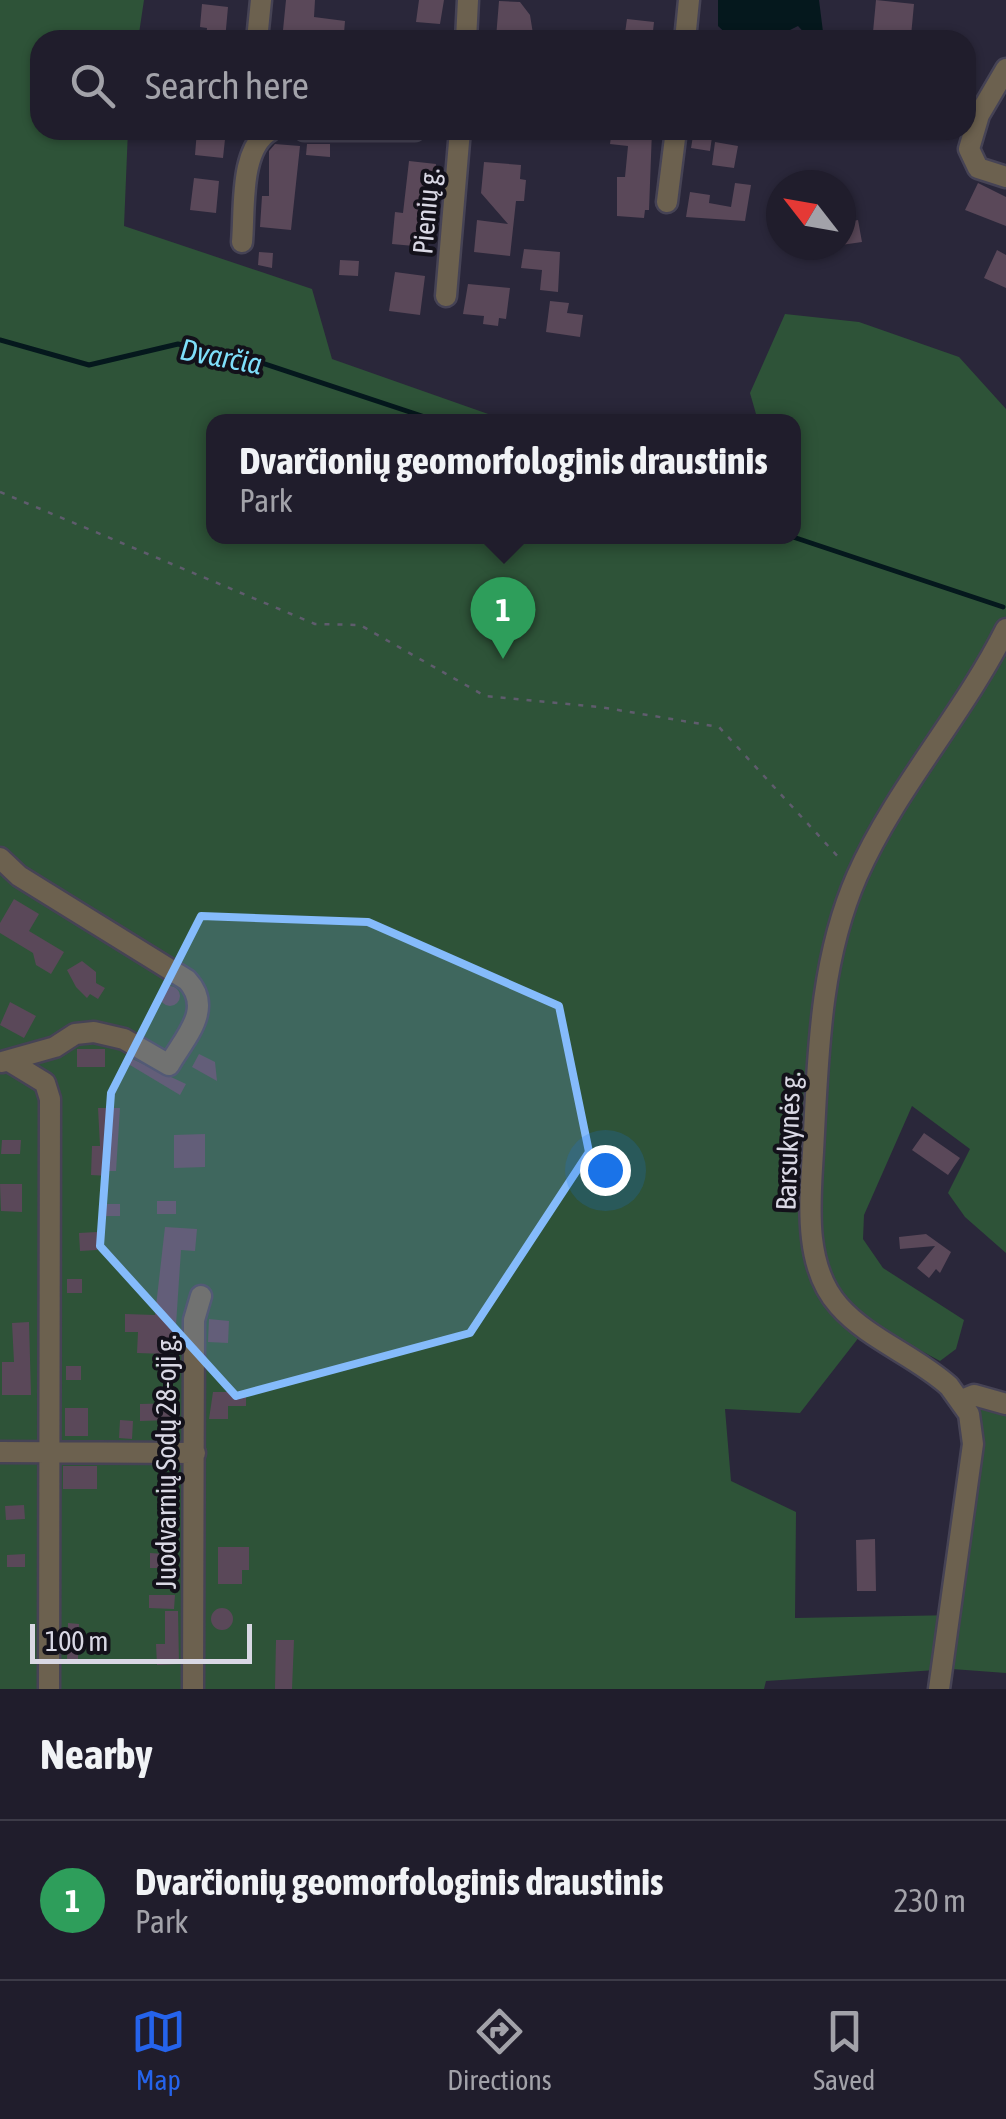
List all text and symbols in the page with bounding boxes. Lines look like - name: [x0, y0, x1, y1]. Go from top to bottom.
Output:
- search box: [30, 30, 976, 140]
- icon: search: [65, 58, 120, 113]
- text: Search here: [145, 64, 309, 107]
- street label: Pienių g.: [406, 166, 446, 256]
- north arrow: [766, 170, 856, 260]
- water label: Dvarčia: [177, 331, 265, 381]
- popup: [206, 414, 801, 544]
- text: Dvarčionių geomorfologinis draustinis: [239, 439, 768, 482]
- text: Park: [239, 482, 293, 519]
- pin: 1: [470, 576, 536, 659]
- street label: Barsukynės g.: [770, 1071, 806, 1211]
- your location: [580, 1145, 631, 1196]
- street label: Juodvarnių Sodų 28-oji g.: [150, 1335, 182, 1589]
- scale bar: [30, 1619, 252, 1664]
- text: 100 m: [45, 1625, 108, 1657]
- text: Nearby: [40, 1730, 153, 1778]
- text: Dvarčionių geomorfologinis draustinis: [135, 1860, 663, 1903]
- text: 1: [65, 1882, 80, 1919]
- text: 230 m: [893, 1882, 966, 1919]
- text: Park: [135, 1903, 188, 1940]
- tab: Map: [131, 2004, 186, 2096]
- tab: Directions: [447, 2004, 552, 2096]
- tab: Saved: [813, 2004, 875, 2096]

